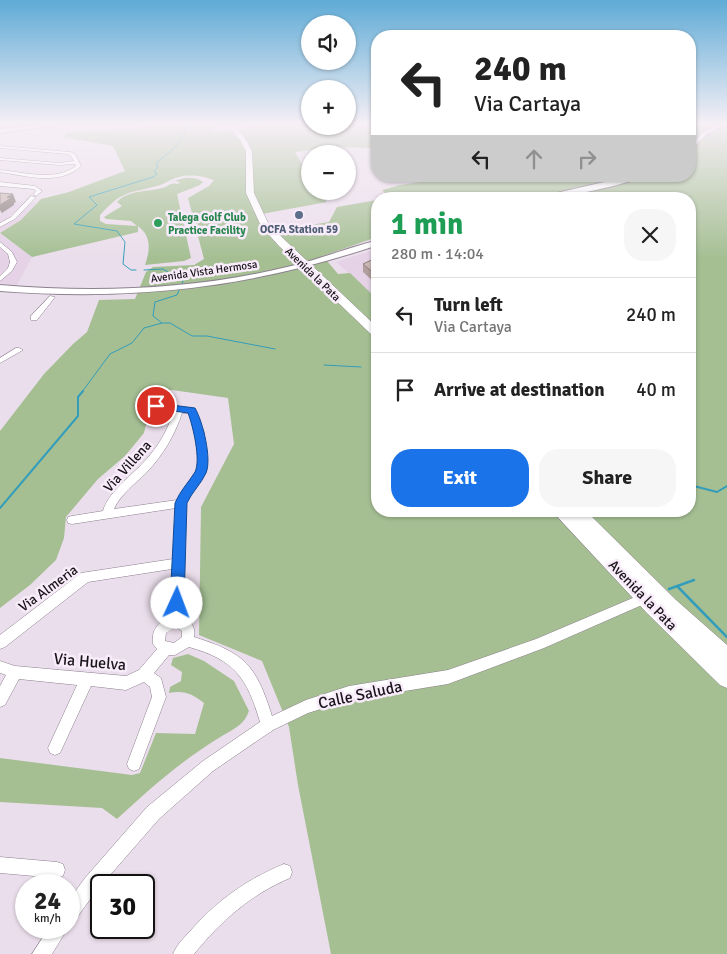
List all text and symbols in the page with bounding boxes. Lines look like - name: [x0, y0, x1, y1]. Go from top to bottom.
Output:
- map controls: [301, 15, 356, 200]
- button: sound: [301, 15, 356, 70]
- text: 240 m: [474, 47, 567, 90]
- icon: left: [391, 50, 456, 115]
- button: +: [301, 80, 356, 135]
- text: Via Cartaya: [474, 90, 581, 117]
- button: −: [301, 145, 356, 200]
- icon: left: [467, 145, 495, 173]
- icon: ahead: [520, 145, 548, 173]
- icon: right: [573, 145, 601, 173]
- text: 1 min: [391, 206, 463, 243]
- marker: OCFA Station 59: [293, 209, 305, 221]
- button: close: [624, 209, 676, 261]
- place label: Talega Golf Club Practice Facility: [168, 211, 246, 237]
- marker: Talega Golf Club Practice Facility: [152, 217, 164, 229]
- place label: OCFA Station 59: [260, 223, 338, 236]
- text: 280 m · 14:04: [391, 244, 484, 264]
- street label: Avenida la Pata: [282, 245, 343, 304]
- street label: Avenida Vista Hermosa: [150, 258, 259, 285]
- text: Turn left: [434, 293, 503, 317]
- icon: left: [391, 301, 419, 329]
- text: 240 m: [626, 303, 676, 327]
- text: Via Cartaya: [434, 317, 512, 337]
- icon: arrive: [391, 376, 419, 404]
- text: Arrive at destination: [434, 378, 605, 402]
- text: 40 m: [636, 378, 676, 402]
- pin: [135, 385, 177, 427]
- icon: arrive: [142, 392, 170, 420]
- street label: Via Villena: [100, 437, 155, 496]
- button: Exit: [391, 449, 529, 507]
- button: Share: [539, 449, 676, 507]
- street label: Avenida la Pata: [605, 557, 681, 634]
- street label: Via Almeria: [15, 561, 81, 616]
- position arrow: [150, 576, 202, 628]
- street label: Via Huelva: [53, 649, 127, 675]
- street label: Calle Saluda: [316, 676, 404, 714]
- speed limit sign: 30: [90, 874, 155, 939]
- text: 24: [34, 885, 61, 916]
- text: km/h: [34, 911, 61, 926]

